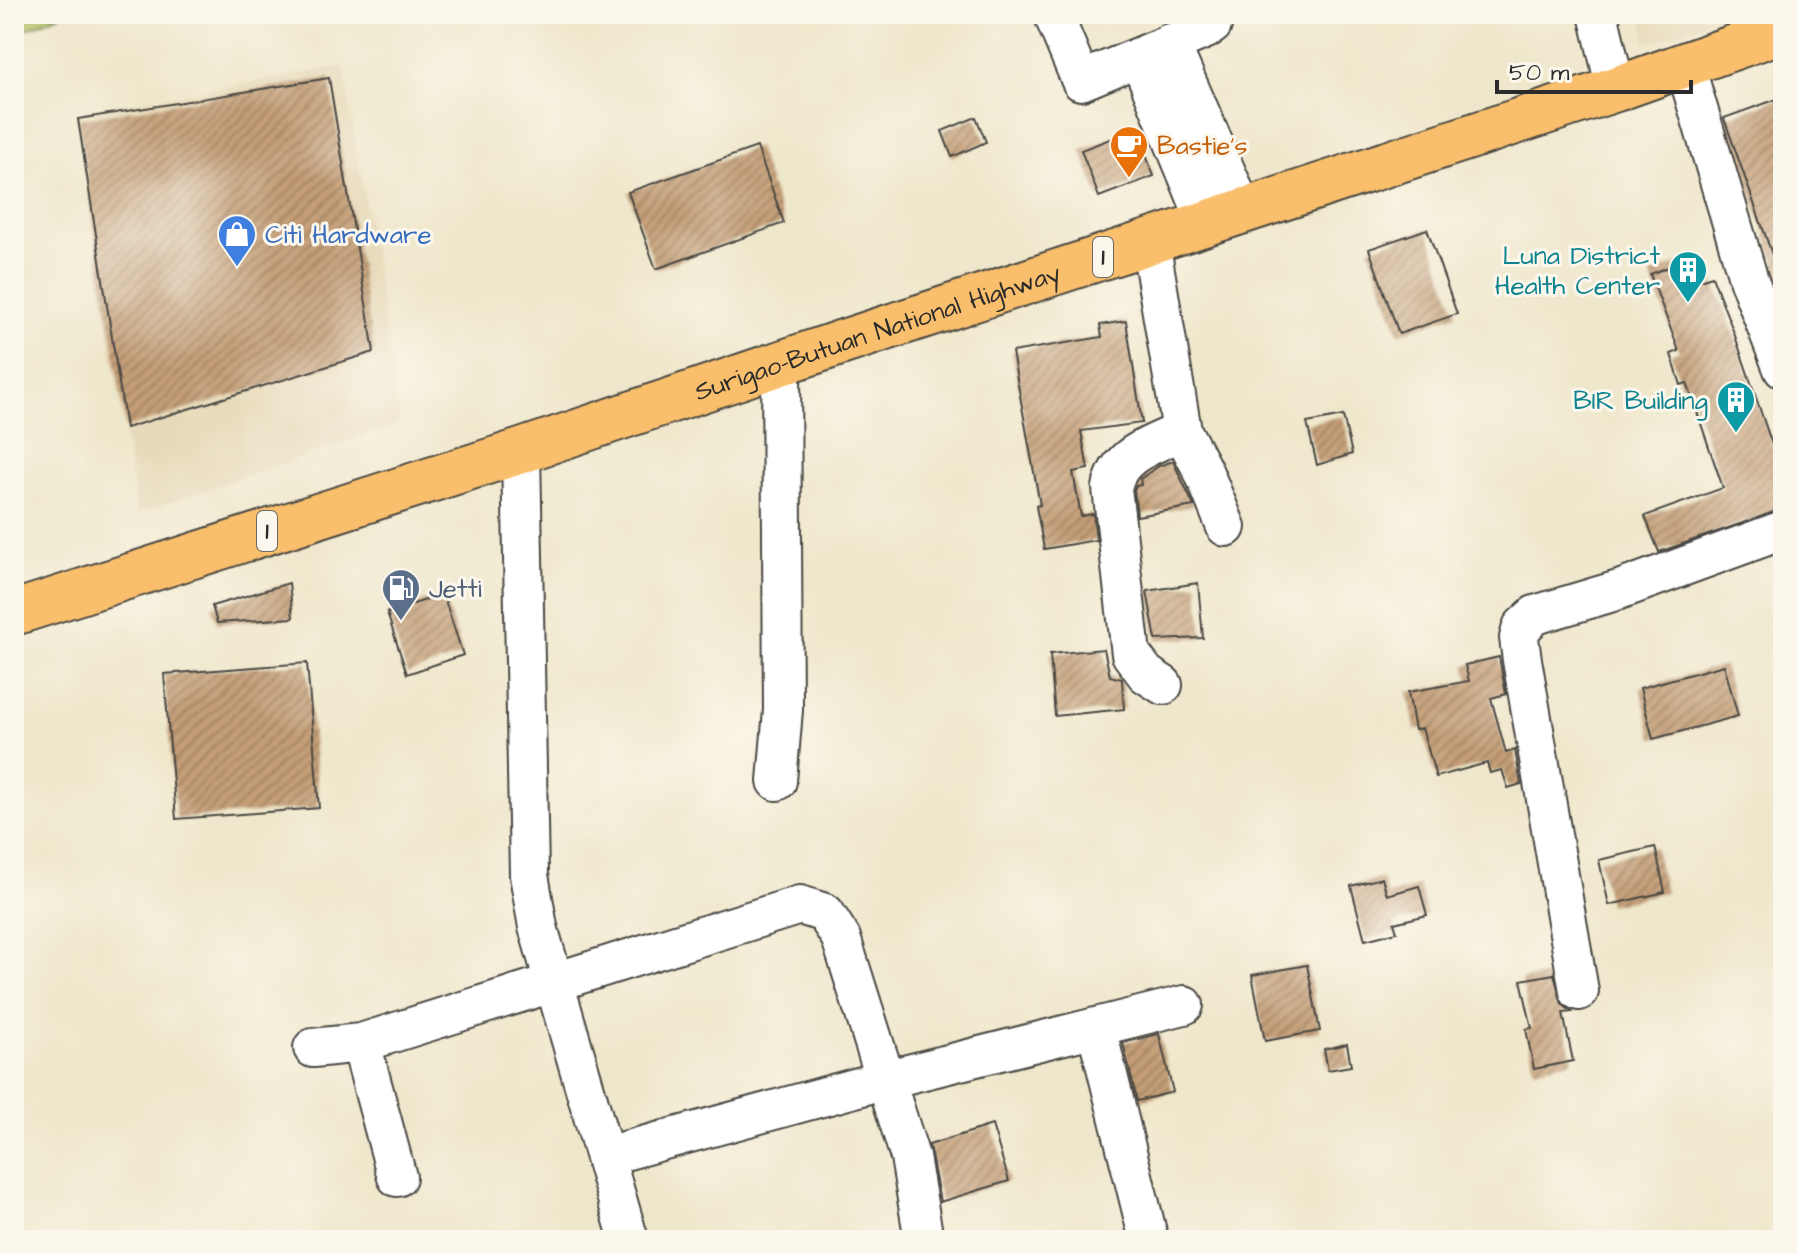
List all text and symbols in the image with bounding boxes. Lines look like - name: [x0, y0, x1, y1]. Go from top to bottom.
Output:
- scale bar: [1497, 44, 1691, 94]
- text: 50 m: [1509, 56, 1570, 90]
- cafe icon: Bastie's: [1108, 124, 1150, 179]
- place label: Bastie's: [1157, 128, 1248, 164]
- shop icon: Citi Hardware: [216, 213, 258, 268]
- place label: Citi Hardware: [265, 217, 432, 253]
- road number: 1: [1093, 237, 1113, 277]
- place label: Luna District Health Center: [1495, 238, 1660, 304]
- building icon: Luna District Health Center: [1667, 249, 1709, 304]
- street label: Surigao-Butuan National Highway: [690, 255, 1066, 410]
- building icon: BIR Building: [1715, 379, 1757, 434]
- place label: BIR Building: [1573, 383, 1708, 421]
- road number: 1: [257, 511, 277, 551]
- fuel station icon: Jetti: [380, 567, 422, 622]
- place label: Jetti: [429, 571, 482, 607]

